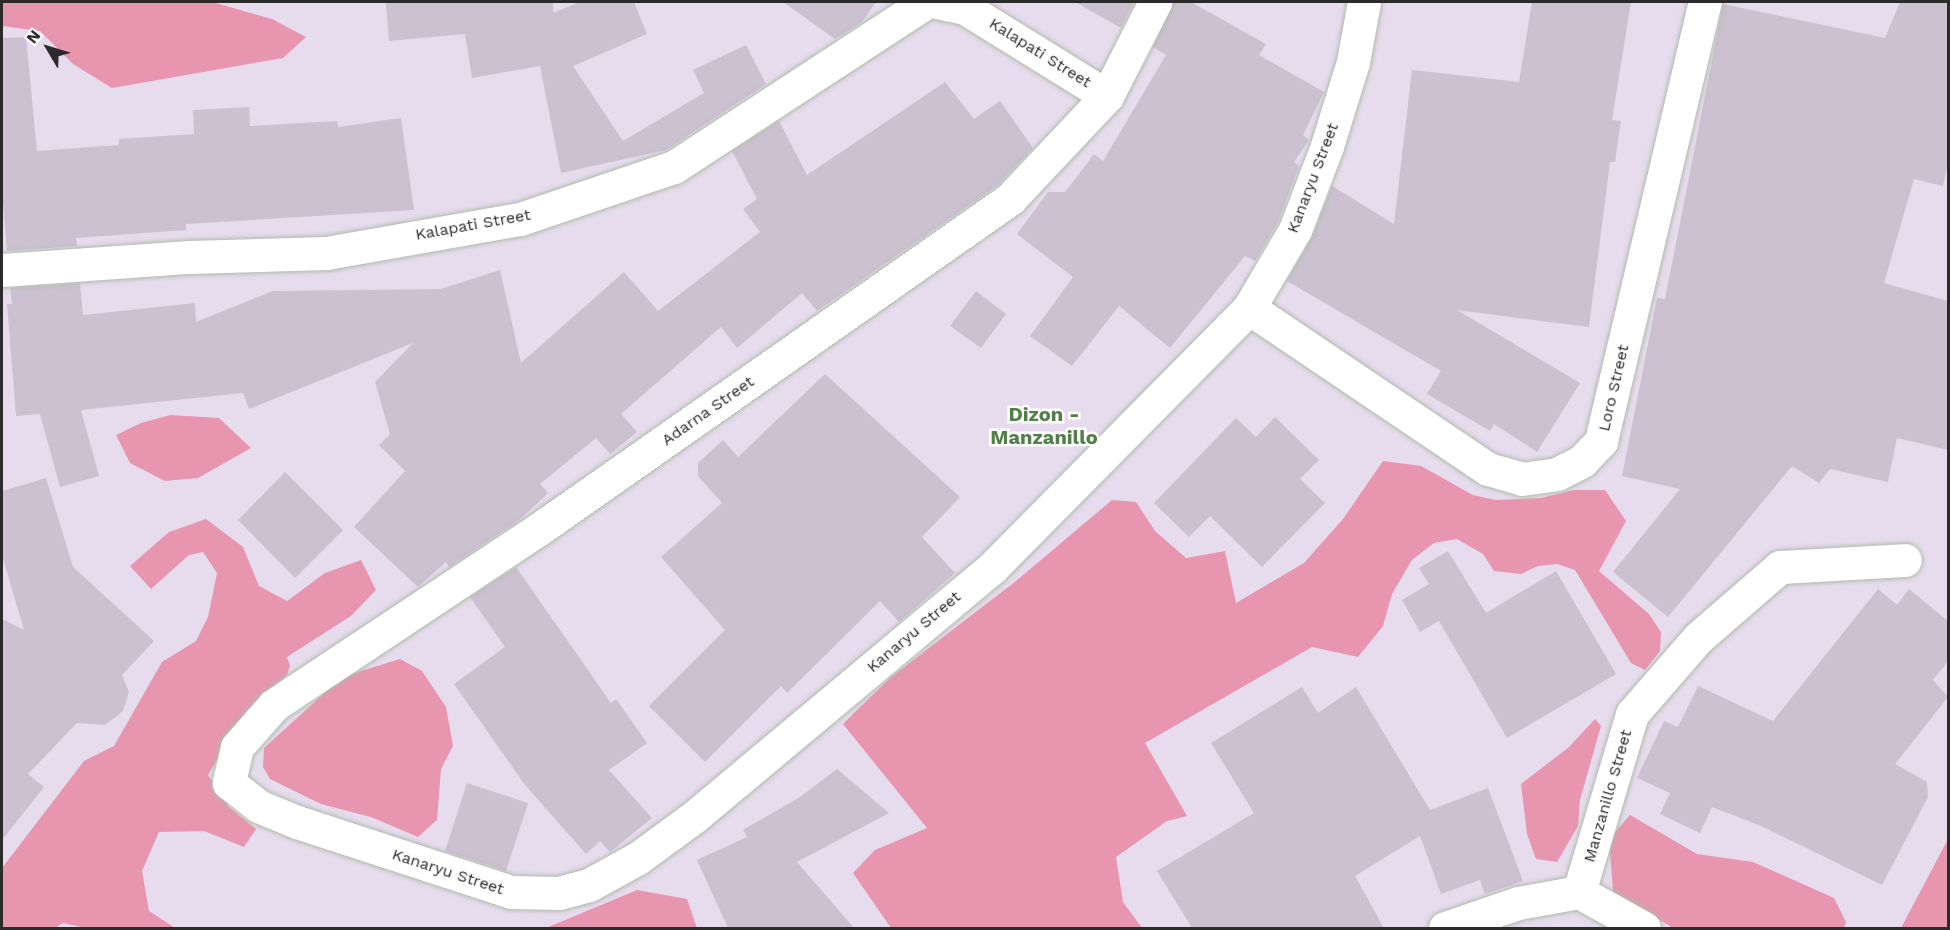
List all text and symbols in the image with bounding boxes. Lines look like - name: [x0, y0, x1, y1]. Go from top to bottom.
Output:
- street label: Kalapati Street: [985, 14, 1095, 92]
- north arrow: [18, 18, 78, 78]
- text: N: [22, 26, 45, 47]
- street label: Kanaryu Street: [1283, 120, 1343, 236]
- street label: Kalapati Street: [414, 205, 532, 245]
- street label: Loro Street: [1595, 343, 1633, 433]
- street label: Adarna Street: [658, 372, 758, 450]
- district label: Dizon - Manzanillo: [990, 402, 1098, 449]
- street label: Kanaryu Street: [863, 587, 965, 677]
- street label: Manzanillo Street: [1580, 727, 1636, 865]
- street label: Kanaryu Street: [390, 845, 506, 899]

